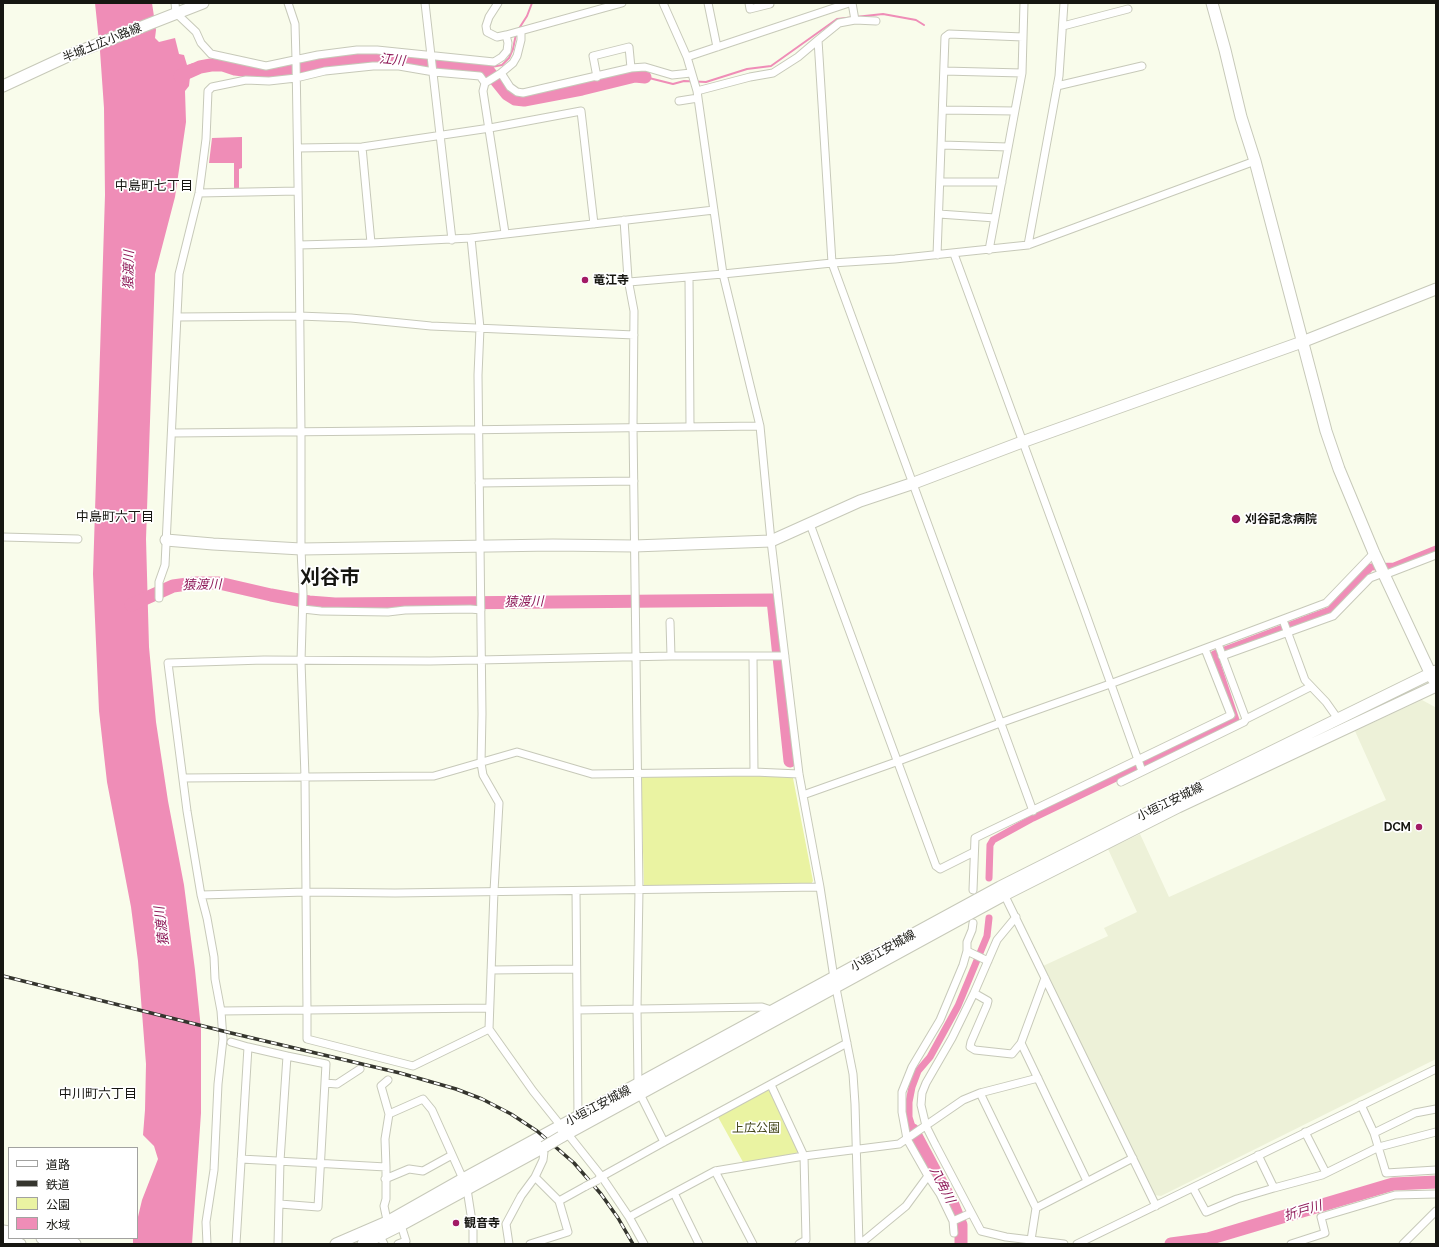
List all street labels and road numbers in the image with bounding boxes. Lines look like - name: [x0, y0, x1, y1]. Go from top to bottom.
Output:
- street label: 半城土広小路線: [60, 21, 144, 65]
- street label: 小垣江安城線: [1134, 780, 1206, 824]
- street label: 小垣江安城線: [848, 927, 918, 975]
- street label: 小垣江安城線: [563, 1083, 633, 1129]

